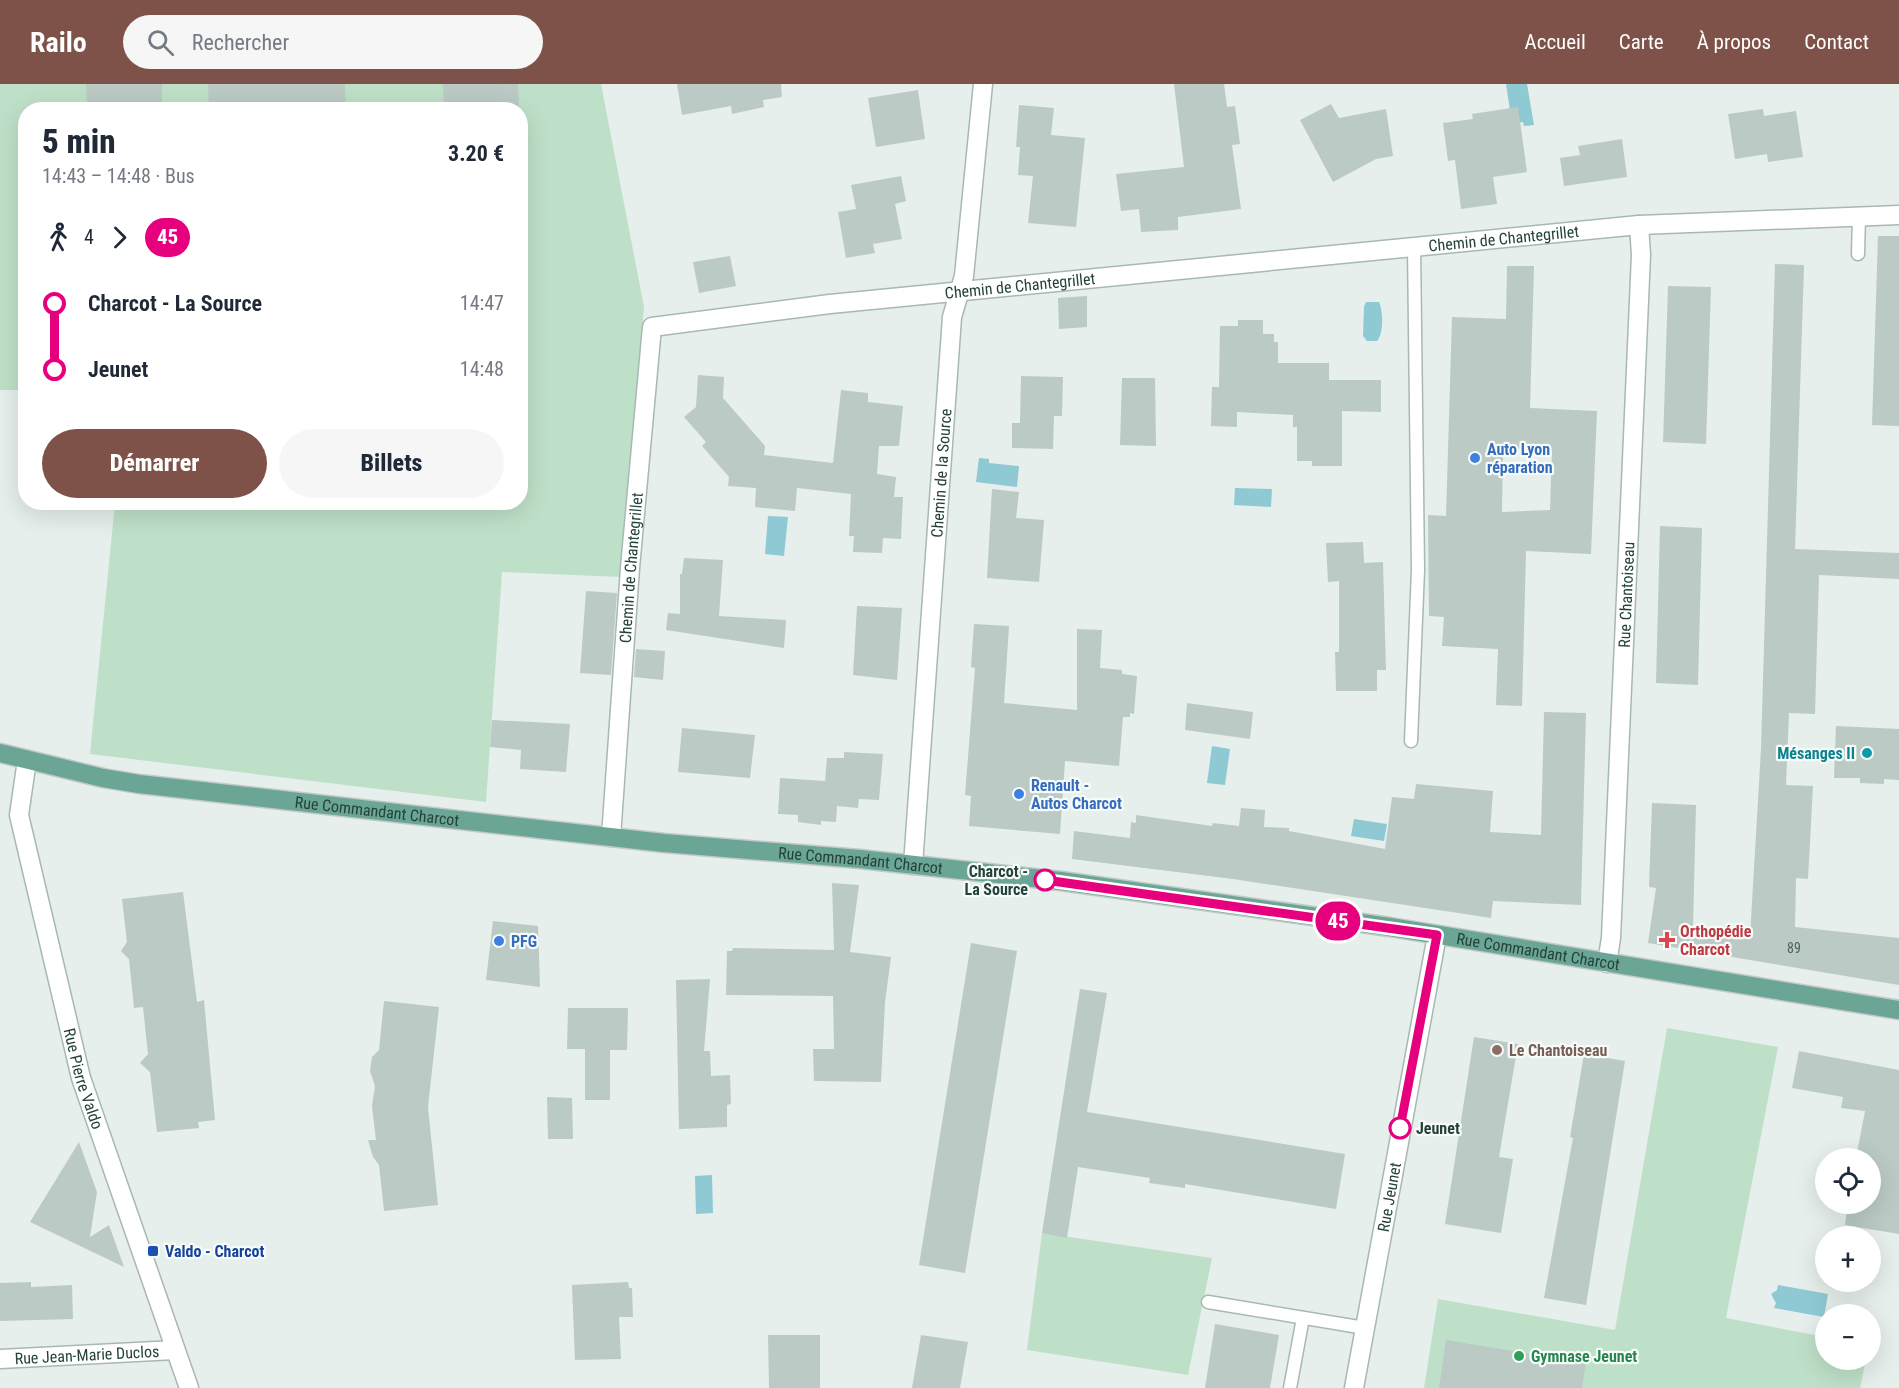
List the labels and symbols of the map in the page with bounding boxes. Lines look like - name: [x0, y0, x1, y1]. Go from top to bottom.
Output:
- street label: Chemin de Chantegrillet: [1428, 221, 1580, 255]
- street label: Chemin de Chantegrillet: [944, 269, 1096, 302]
- street label: Chemin de la Source: [927, 408, 955, 538]
- place label: Auto Lyon réparation: [1487, 440, 1553, 477]
- marker: Auto Lyon réparation: [1468, 451, 1482, 465]
- street label: Chemin de Chantegrillet: [615, 491, 646, 644]
- street label: Rue Chantoiseau: [1614, 541, 1638, 648]
- place label: Mésanges II: [1777, 744, 1855, 763]
- marker: Mésanges II: [1860, 746, 1874, 760]
- place label: Renault - Autos Charcot: [1031, 776, 1122, 813]
- marker: Renault - Autos Charcot: [1012, 787, 1026, 801]
- street label: Rue Commandant Charcot: [294, 792, 460, 829]
- street label: Rue Commandant Charcot: [777, 843, 944, 878]
- place label: Charcot - La Source: [964, 862, 1028, 899]
- marker: Charcot - La Source: [1034, 869, 1056, 891]
- line badge: 45: [1311, 902, 1365, 940]
- place label: Orthopédie Charcot: [1680, 922, 1752, 959]
- street label: Rue Commandant Charcot: [1455, 928, 1621, 974]
- marker: Orthopédie Charcot: [1658, 931, 1676, 949]
- place label: PFG: [511, 932, 537, 951]
- marker: PFG: [492, 934, 506, 948]
- house number: 89: [1787, 940, 1801, 956]
- street label: Rue Pierre Valdo: [60, 1026, 108, 1131]
- place label: Le Chantoiseau: [1509, 1041, 1608, 1060]
- marker: Le Chantoiseau: [1490, 1043, 1504, 1057]
- marker: Jeunet: [1389, 1117, 1411, 1139]
- place label: Jeunet: [1416, 1119, 1460, 1138]
- street label: Rue Jeunet: [1373, 1161, 1405, 1233]
- place label: Valdo - Charcot: [165, 1242, 264, 1261]
- marker: Valdo - Charcot: [146, 1244, 160, 1258]
- street label: Rue Jean-Marie Duclos: [14, 1341, 160, 1368]
- place label: Gymnase Jeunet: [1531, 1347, 1637, 1366]
- marker: Gymnase Jeunet: [1512, 1349, 1526, 1363]

